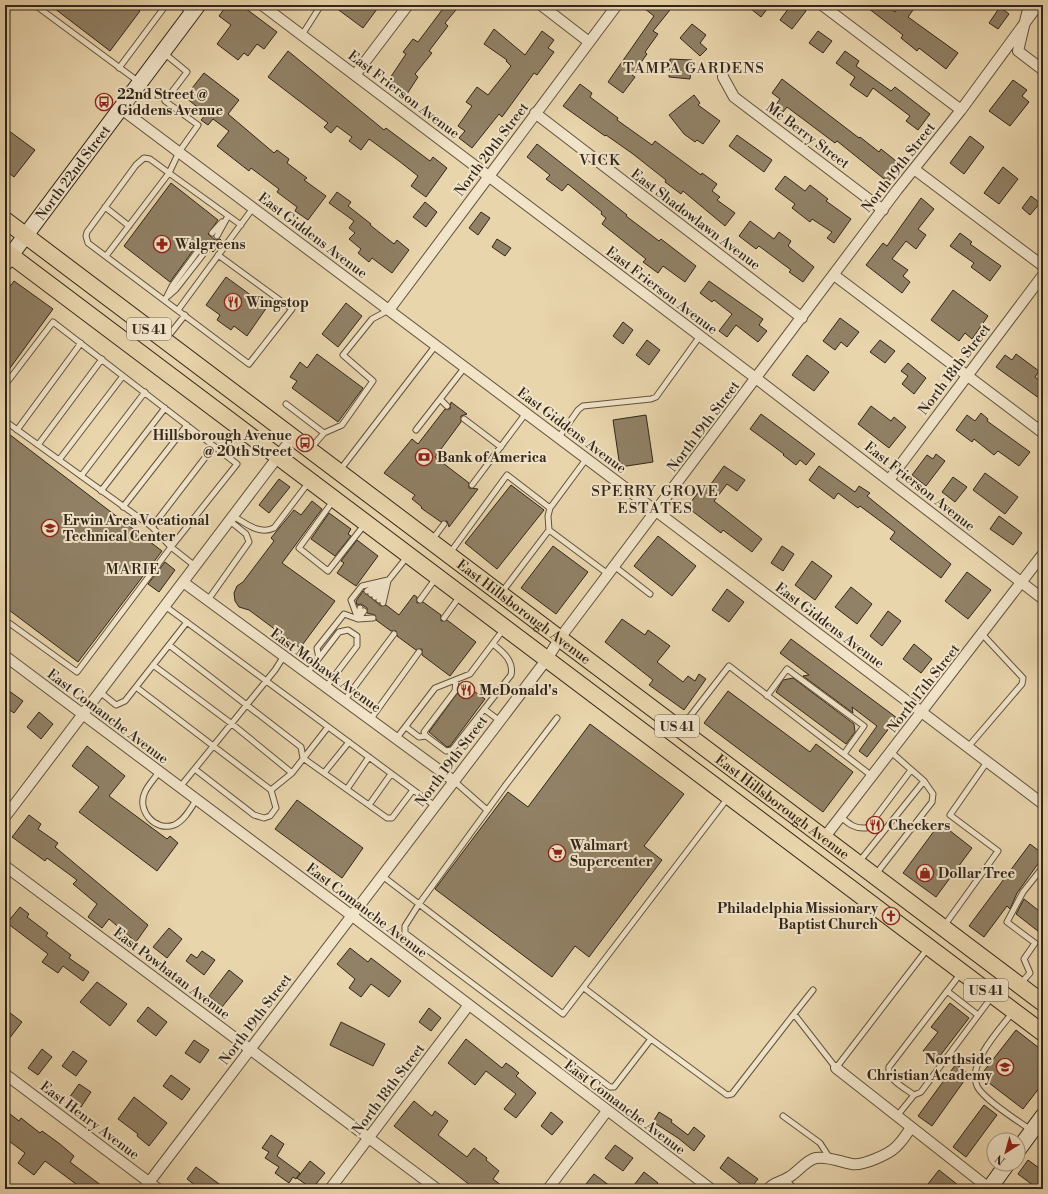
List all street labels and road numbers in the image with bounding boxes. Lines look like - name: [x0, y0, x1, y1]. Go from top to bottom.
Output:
- street label: East Frierson Avenue: [344, 47, 463, 143]
- street label: North 20th Street: [451, 99, 533, 200]
- street label: Mc Berry Street: [762, 99, 853, 173]
- street label: North 19th Street: [858, 119, 940, 216]
- street label: North 22nd Street: [32, 122, 115, 224]
- street label: East Shadowlawn Avenue: [627, 165, 764, 274]
- street label: East Giddens Avenue: [254, 189, 371, 283]
- street label: East Frierson Avenue: [602, 243, 721, 339]
- road number: US 41: [127, 318, 171, 340]
- street label: North 18th Street: [915, 320, 995, 419]
- street label: North 19th Street: [664, 378, 744, 476]
- street label: East Giddens Avenue: [513, 384, 630, 478]
- street label: East Frierson Avenue: [861, 438, 978, 536]
- street label: East Hillsborough Avenue: [453, 556, 594, 669]
- street label: East Giddens Avenue: [771, 579, 888, 673]
- street label: East Mohawk Avenue: [267, 625, 384, 717]
- street label: North 17th Street: [884, 641, 964, 737]
- street label: East Comanche Avenue: [43, 665, 172, 768]
- street label: North 19th Street: [412, 713, 492, 811]
- road number: US 41: [655, 715, 699, 737]
- street label: East Hillsborough Avenue: [711, 751, 853, 864]
- street label: East Comanche Avenue: [302, 859, 431, 962]
- street label: East Powhatan Avenue: [109, 924, 233, 1024]
- street label: North 19th Street: [216, 971, 296, 1069]
- road number: US 41: [964, 979, 1008, 1001]
- street label: North 18th Street: [349, 1040, 429, 1139]
- street label: East Comanche Avenue: [560, 1056, 689, 1159]
- street label: East Henry Avenue: [36, 1078, 143, 1164]

